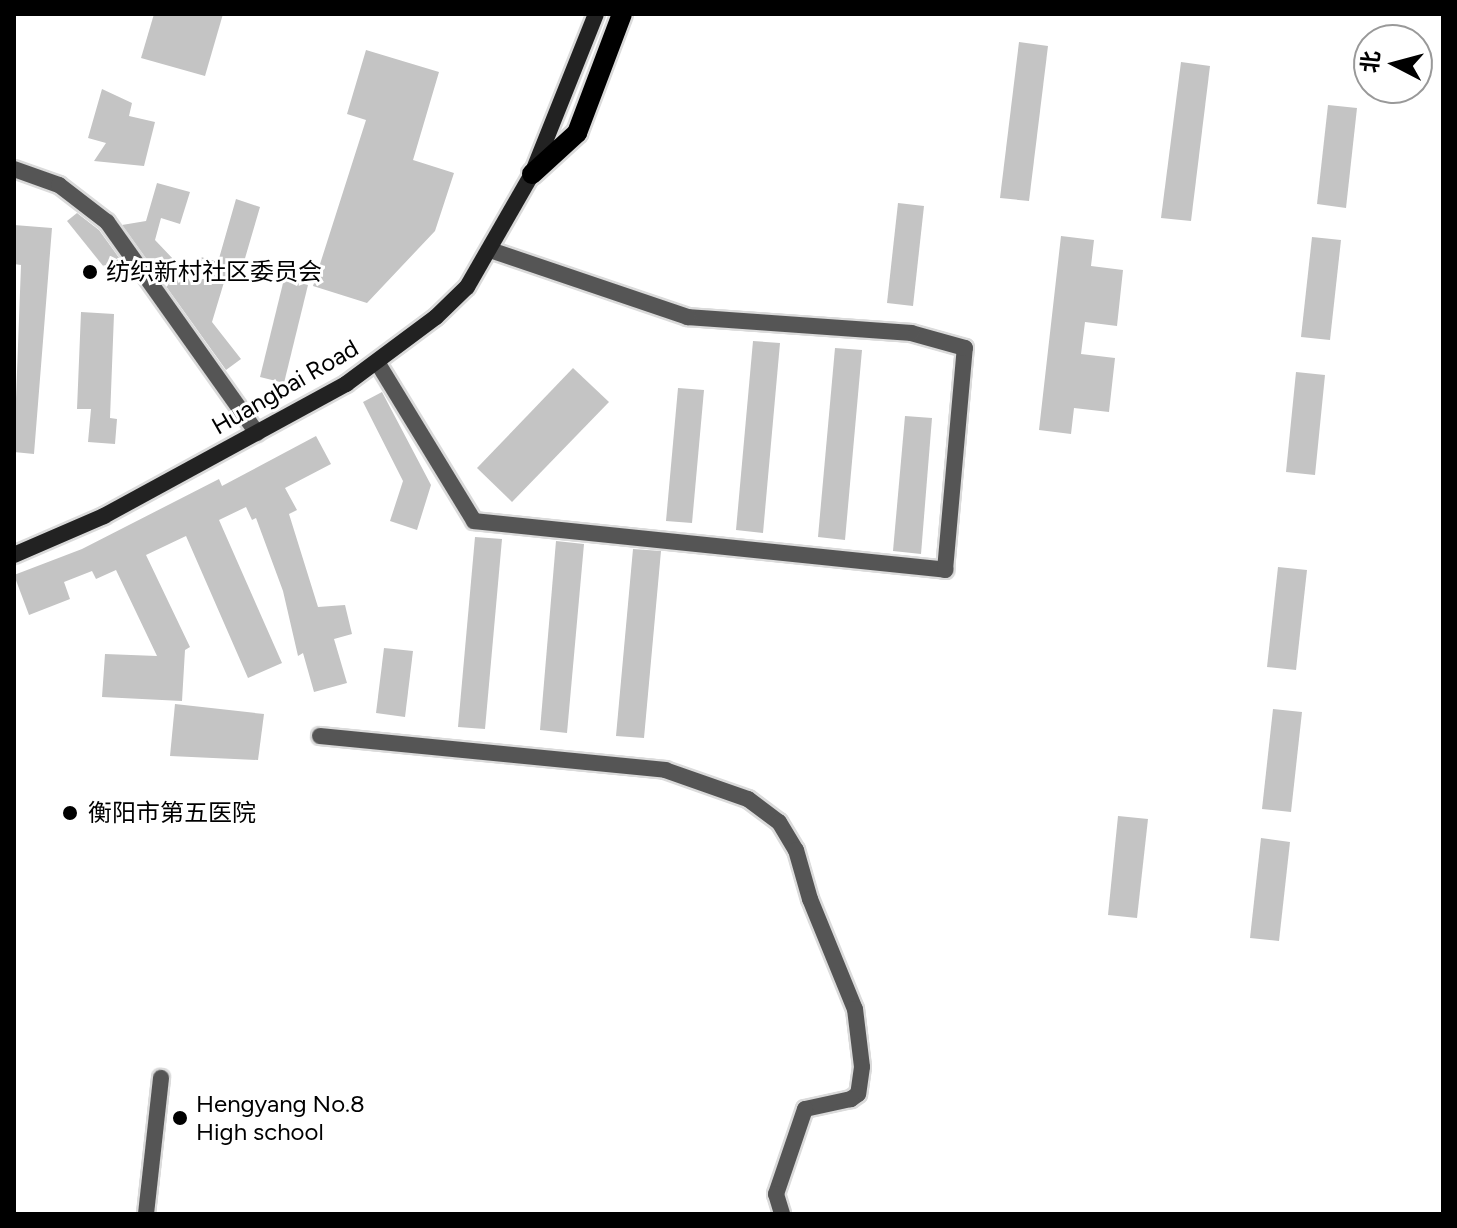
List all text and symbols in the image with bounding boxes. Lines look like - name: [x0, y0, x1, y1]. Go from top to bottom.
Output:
- north arrow: [1353, 24, 1433, 104]
- text: 北: [1356, 49, 1385, 74]
- place label: 纺织新村社区委员会: [106, 258, 322, 286]
- marker: 纺织新村社区委员会: [81, 263, 99, 281]
- street label: Huangbai Road: [207, 333, 363, 441]
- place label: 衡阳市第五医院: [88, 799, 256, 827]
- marker: 衡阳市第五医院: [59, 802, 81, 824]
- place label: Hengyang No.8 High school: [196, 1090, 365, 1146]
- marker: Hengyang No.8 High school: [171, 1109, 189, 1127]

